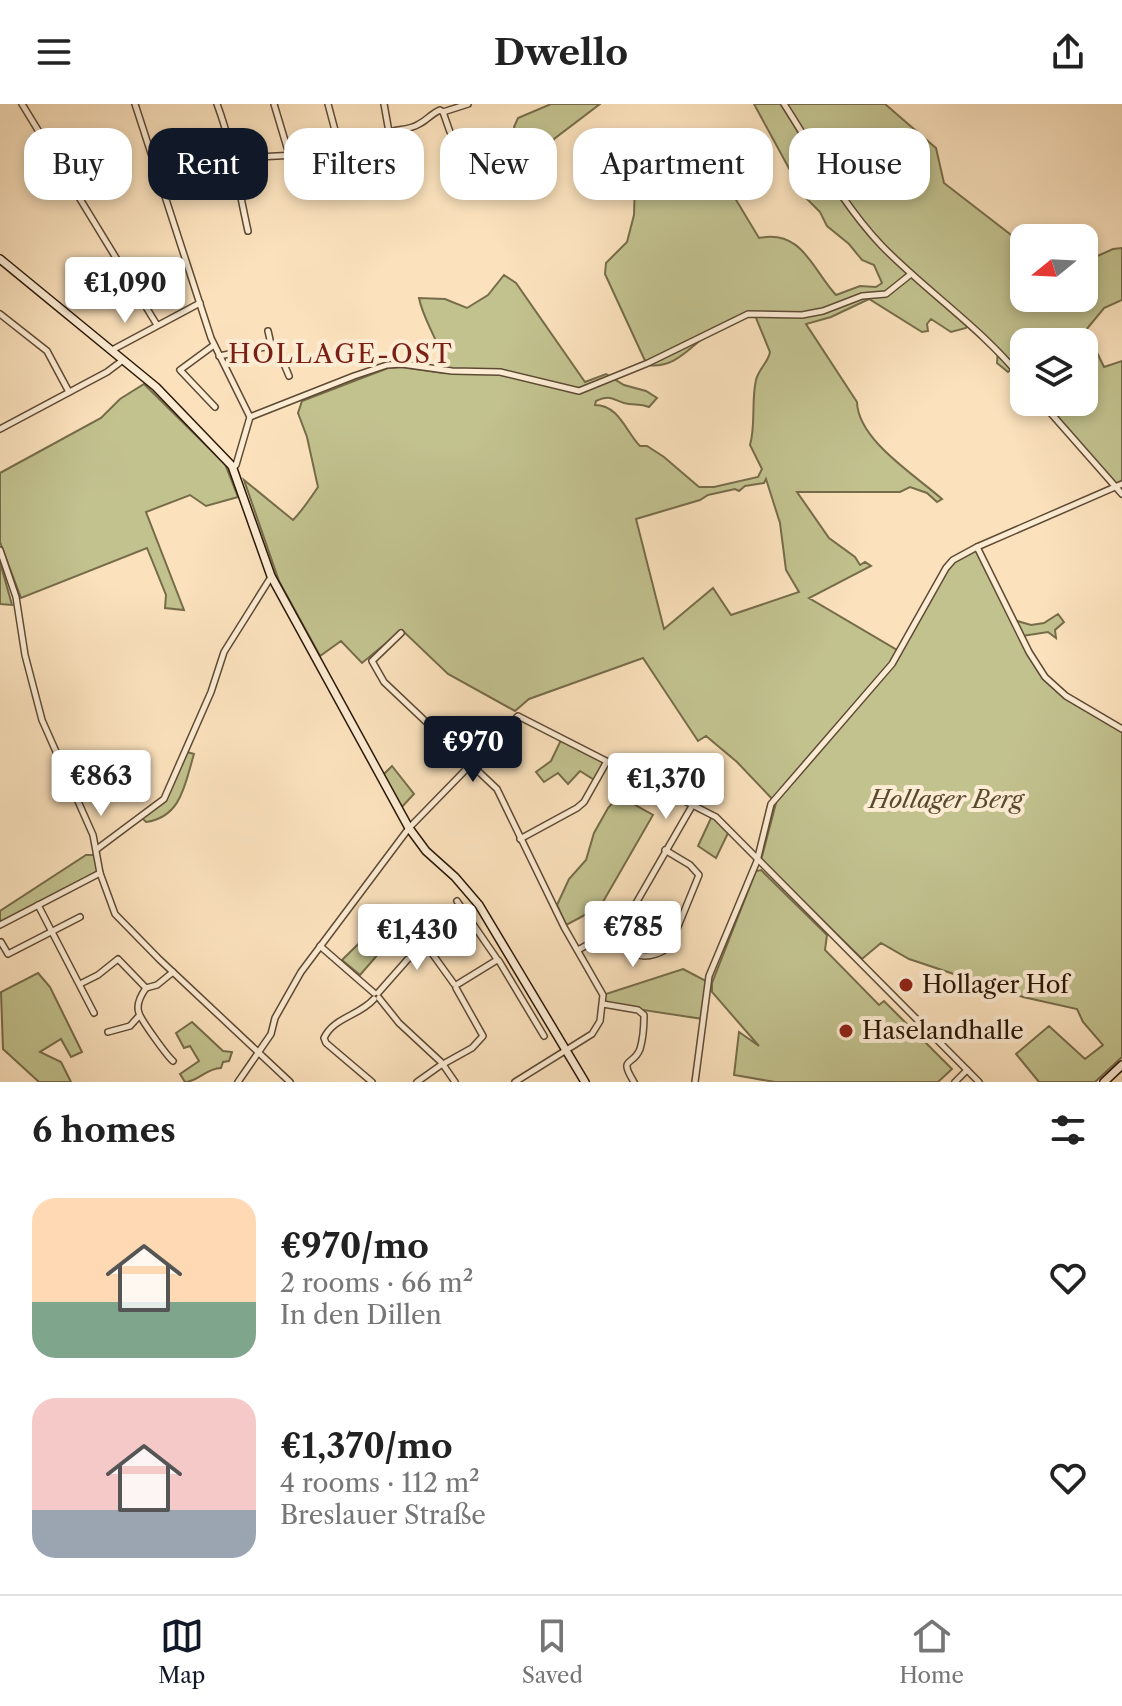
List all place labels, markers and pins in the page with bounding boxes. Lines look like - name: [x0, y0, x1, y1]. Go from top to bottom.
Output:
- pin: €1,090: [60, 257, 190, 325]
- pin: €970: [426, 716, 520, 784]
- pin: €863: [54, 750, 148, 818]
- pin: €1,370: [601, 753, 731, 821]
- pin: €785: [586, 901, 680, 969]
- pin: €1,430: [352, 904, 482, 972]
- place label: Hollager Hof: [922, 970, 1071, 999]
- marker: Hollager Hof: [897, 976, 915, 994]
- place label: Haselandhalle: [862, 1016, 1024, 1045]
- marker: Haselandhalle: [837, 1022, 855, 1040]

